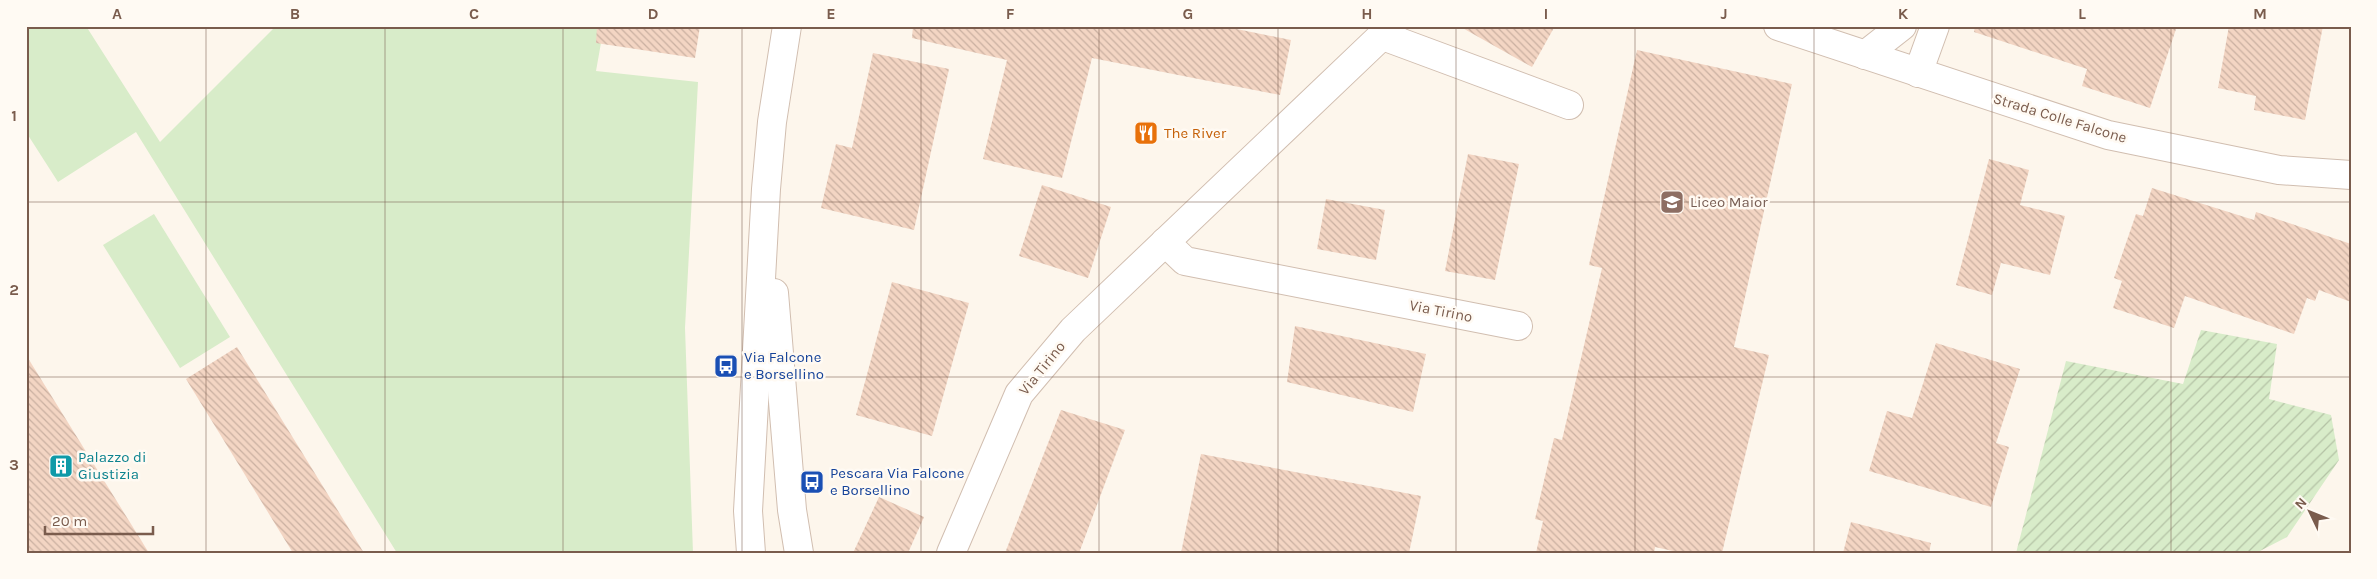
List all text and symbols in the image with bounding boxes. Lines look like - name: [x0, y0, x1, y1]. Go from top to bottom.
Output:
- text: A: [112, 4, 122, 23]
- text: B: [290, 4, 300, 23]
- text: C: [469, 4, 479, 23]
- text: D: [648, 4, 659, 23]
- text: E: [826, 4, 836, 23]
- text: F: [1006, 4, 1015, 23]
- text: G: [1183, 4, 1193, 23]
- text: H: [1361, 4, 1373, 23]
- text: I: [1544, 4, 1548, 23]
- text: J: [1720, 4, 1728, 23]
- text: K: [1898, 4, 1909, 23]
- text: L: [2078, 4, 2086, 23]
- text: M: [2253, 4, 2267, 23]
- street label: Strada Colle Falcone: [1991, 89, 2129, 147]
- text: 1: [11, 106, 17, 125]
- restaurant icon: The River: [1133, 120, 1159, 146]
- place label: The River: [1164, 124, 1227, 142]
- school or university icon: Liceo Maior: [1659, 189, 1685, 215]
- place label: Liceo Maior: [1690, 193, 1768, 211]
- text: 2: [9, 280, 19, 299]
- street label: Via Tirino: [1408, 296, 1474, 326]
- street label: Via Tirino: [1015, 338, 1069, 398]
- place label: Via Falcone e Borsellino: [744, 348, 824, 383]
- bus stop icon: Via Falcone e Borsellino: [713, 353, 739, 379]
- place label: Palazzo di Giustizia: [78, 448, 146, 483]
- building icon: Palazzo di Giustizia: [48, 453, 74, 479]
- text: 3: [9, 455, 19, 474]
- place label: Pescara Via Falcone e Borsellino: [830, 464, 965, 499]
- bus stop icon: Pescara Via Falcone e Borsellino: [799, 469, 825, 495]
- north arrow: [2284, 486, 2334, 536]
- text: N: [2291, 494, 2311, 513]
- scale bar: [45, 504, 152, 536]
- text: 20 m: [52, 512, 87, 530]

